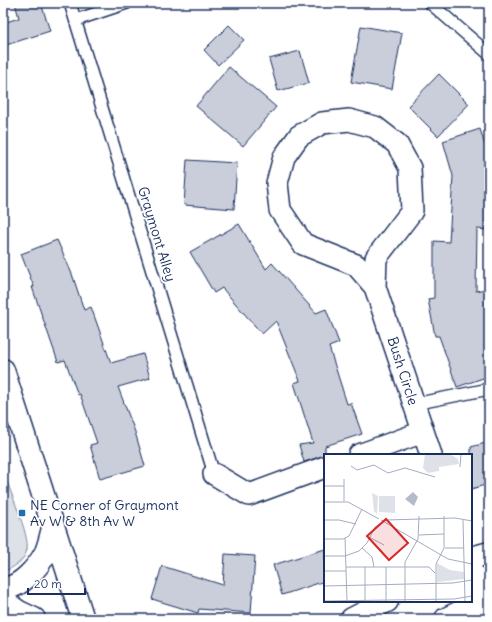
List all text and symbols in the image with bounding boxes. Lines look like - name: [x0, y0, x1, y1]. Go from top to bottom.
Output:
- street label: Graymont Alley: [134, 184, 180, 284]
- street label: Bush Circle: [383, 335, 423, 407]
- inset map: [324, 454, 472, 602]
- place label: NE Corner of Graymont Av W & 8th Av W: [30, 496, 179, 530]
- marker: NE Corner of Graymont Av W & 8th Av W: [17, 508, 27, 518]
- scale bar: [28, 570, 85, 596]
- text: 20 m: [34, 576, 62, 591]

